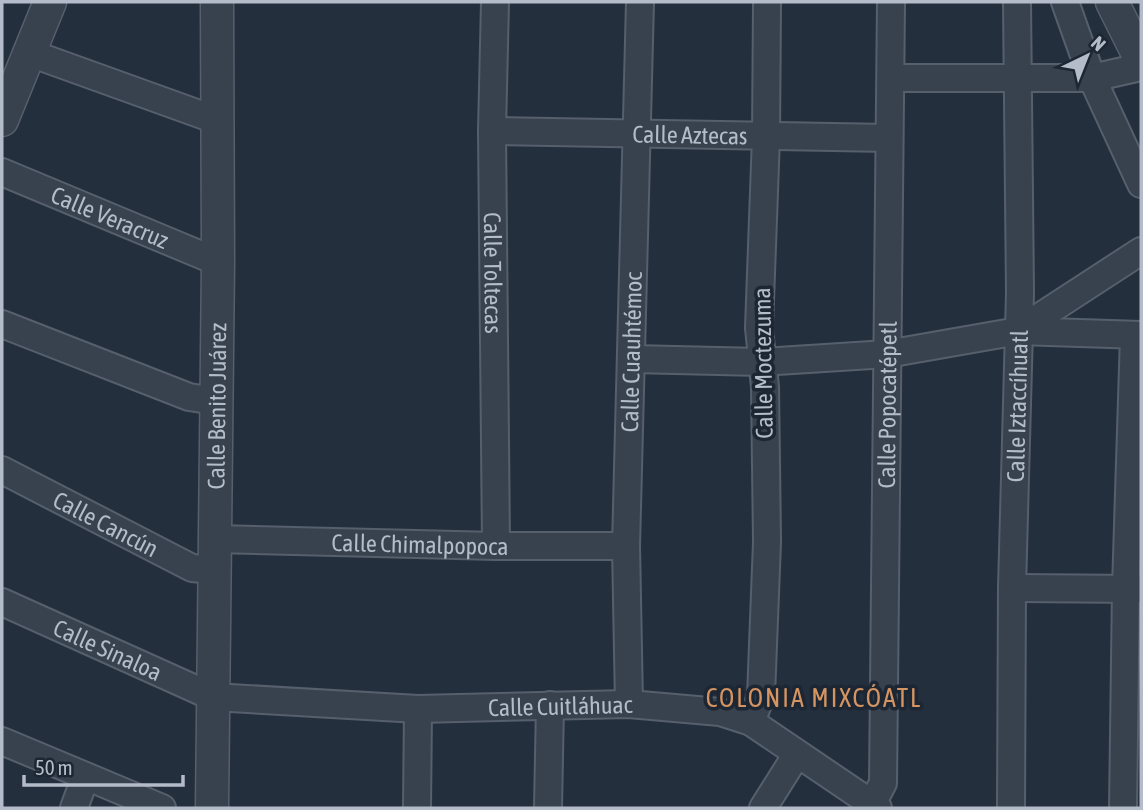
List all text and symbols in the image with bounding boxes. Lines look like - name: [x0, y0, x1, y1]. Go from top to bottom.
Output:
- north arrow: [1052, 21, 1122, 91]
- text: N: [1087, 32, 1110, 55]
- street label: Calle Aztecas: [632, 120, 748, 149]
- street label: Calle Veracruz: [47, 181, 173, 254]
- street label: Calle Toltecas: [479, 212, 507, 334]
- street label: Calle Cuauhtémoc: [615, 271, 647, 433]
- street label: Calle Moctezuma: [748, 287, 778, 439]
- street label: Calle Popocatépetl: [873, 320, 901, 489]
- street label: Calle Benito Juárez: [202, 322, 231, 489]
- street label: Calle Iztaccíhuatl: [1001, 329, 1033, 483]
- street label: Calle Cancún: [49, 485, 163, 562]
- street label: Calle Chimalpopoca: [331, 528, 508, 560]
- street label: Calle Sinaloa: [49, 614, 166, 686]
- district label: COLONIA MIXCÓATL: [706, 683, 922, 713]
- street label: Calle Cuitláhuac: [488, 690, 633, 721]
- scale bar: [24, 744, 184, 788]
- text: 50 m: [35, 755, 73, 779]

